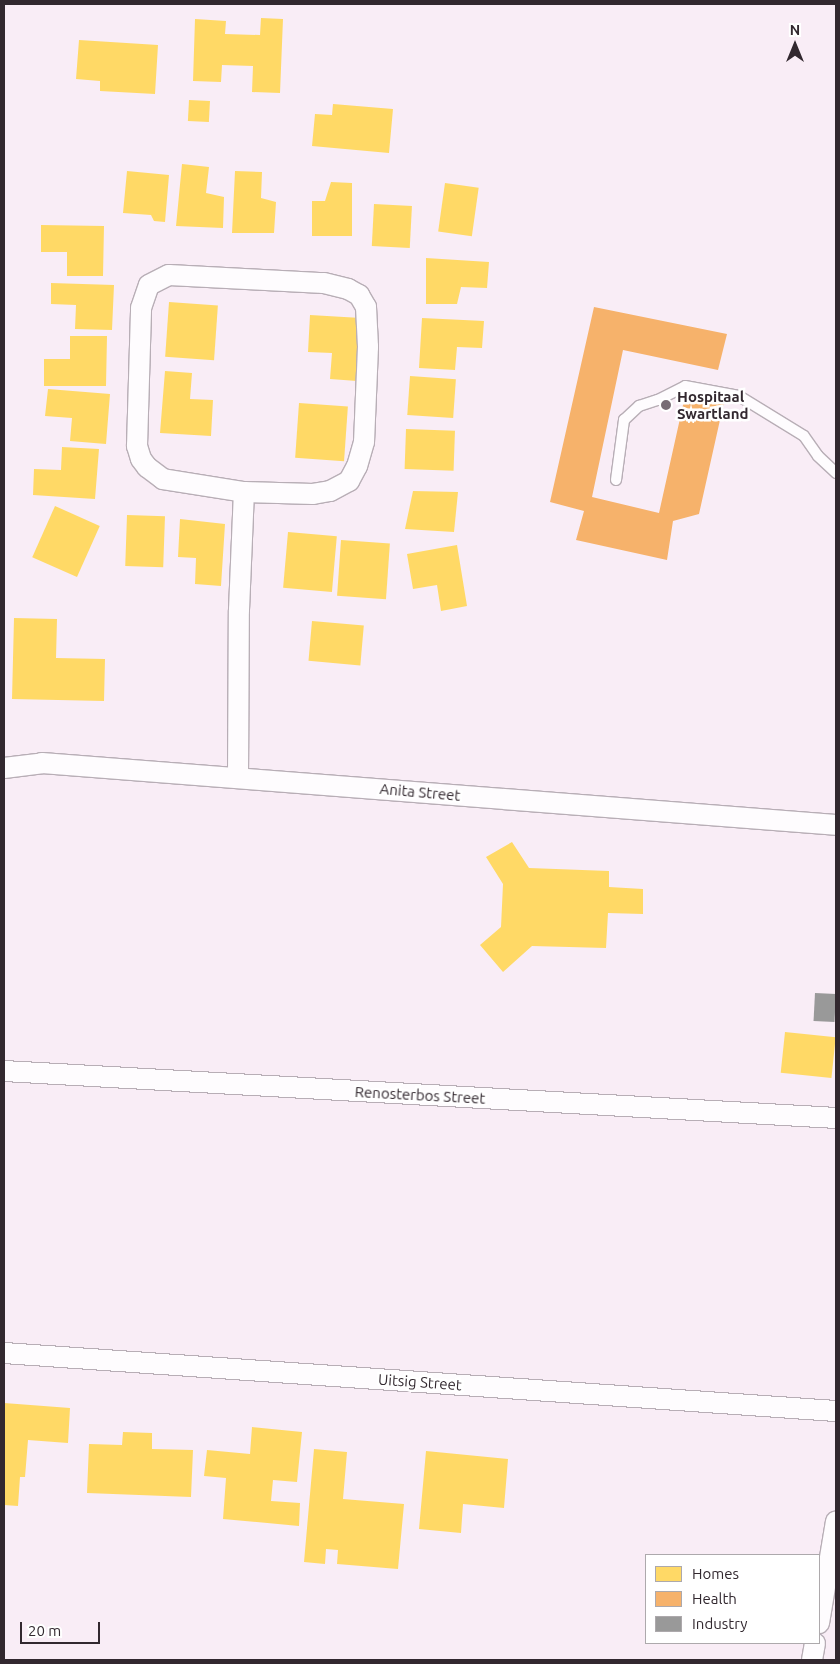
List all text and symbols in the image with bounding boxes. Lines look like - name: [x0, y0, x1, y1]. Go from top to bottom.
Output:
- north arrow: [770, 20, 820, 70]
- text: N: [790, 22, 800, 38]
- place label: Hospitaal Swartland: [677, 387, 748, 422]
- marker: Hospitaal Swartland: [659, 398, 673, 412]
- street label: Anita Street: [379, 780, 461, 804]
- street label: Renosterbos Street: [354, 1083, 486, 1107]
- street label: Uitsig Street: [378, 1370, 462, 1394]
- legend: [645, 1554, 820, 1644]
- text: Homes: [692, 1565, 739, 1582]
- text: Health: [692, 1590, 737, 1607]
- scale bar: [22, 1612, 102, 1644]
- text: Industry: [692, 1615, 747, 1632]
- text: 20 m: [28, 1622, 61, 1639]

